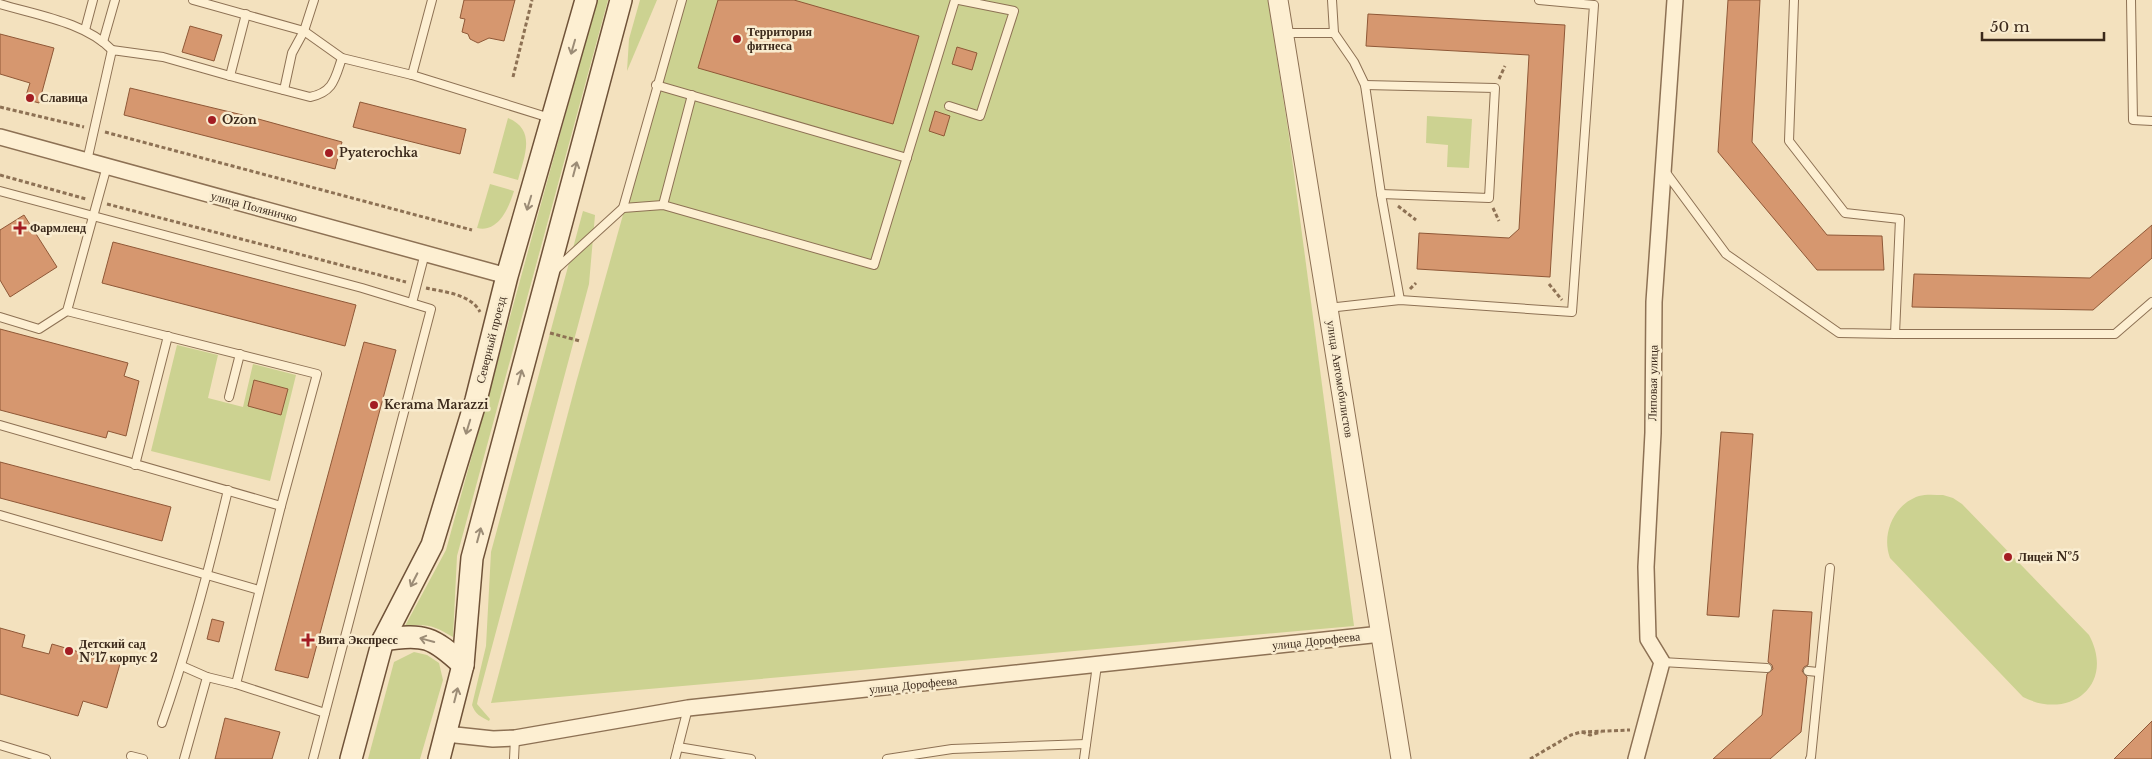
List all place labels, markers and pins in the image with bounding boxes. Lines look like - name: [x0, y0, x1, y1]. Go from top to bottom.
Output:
- place label: Территория фитнеса: [747, 24, 812, 53]
- marker: Территория фитнеса: [731, 33, 743, 45]
- place label: Славица: [40, 90, 88, 105]
- marker: Славица: [24, 92, 36, 104]
- place label: Ozon: [222, 112, 257, 127]
- marker: Ozon: [206, 114, 218, 126]
- place label: Pyaterochka: [339, 145, 418, 160]
- marker: Pyaterochka: [323, 147, 335, 159]
- place label: Фармленд: [30, 220, 86, 235]
- marker: Фармленд: [14, 222, 26, 234]
- place label: Kerama Marazzi: [384, 397, 489, 412]
- marker: Kerama Marazzi: [368, 399, 380, 411]
- place label: Лицей №5: [2018, 549, 2079, 564]
- marker: Лицей №5: [2002, 551, 2014, 563]
- place label: Вита Экспресс: [318, 632, 399, 647]
- marker: Вита Экспресс: [302, 634, 314, 646]
- place label: Детский сад №17 корпус 2: [79, 636, 158, 665]
- marker: Детский сад №17 корпус 2: [63, 645, 75, 657]

